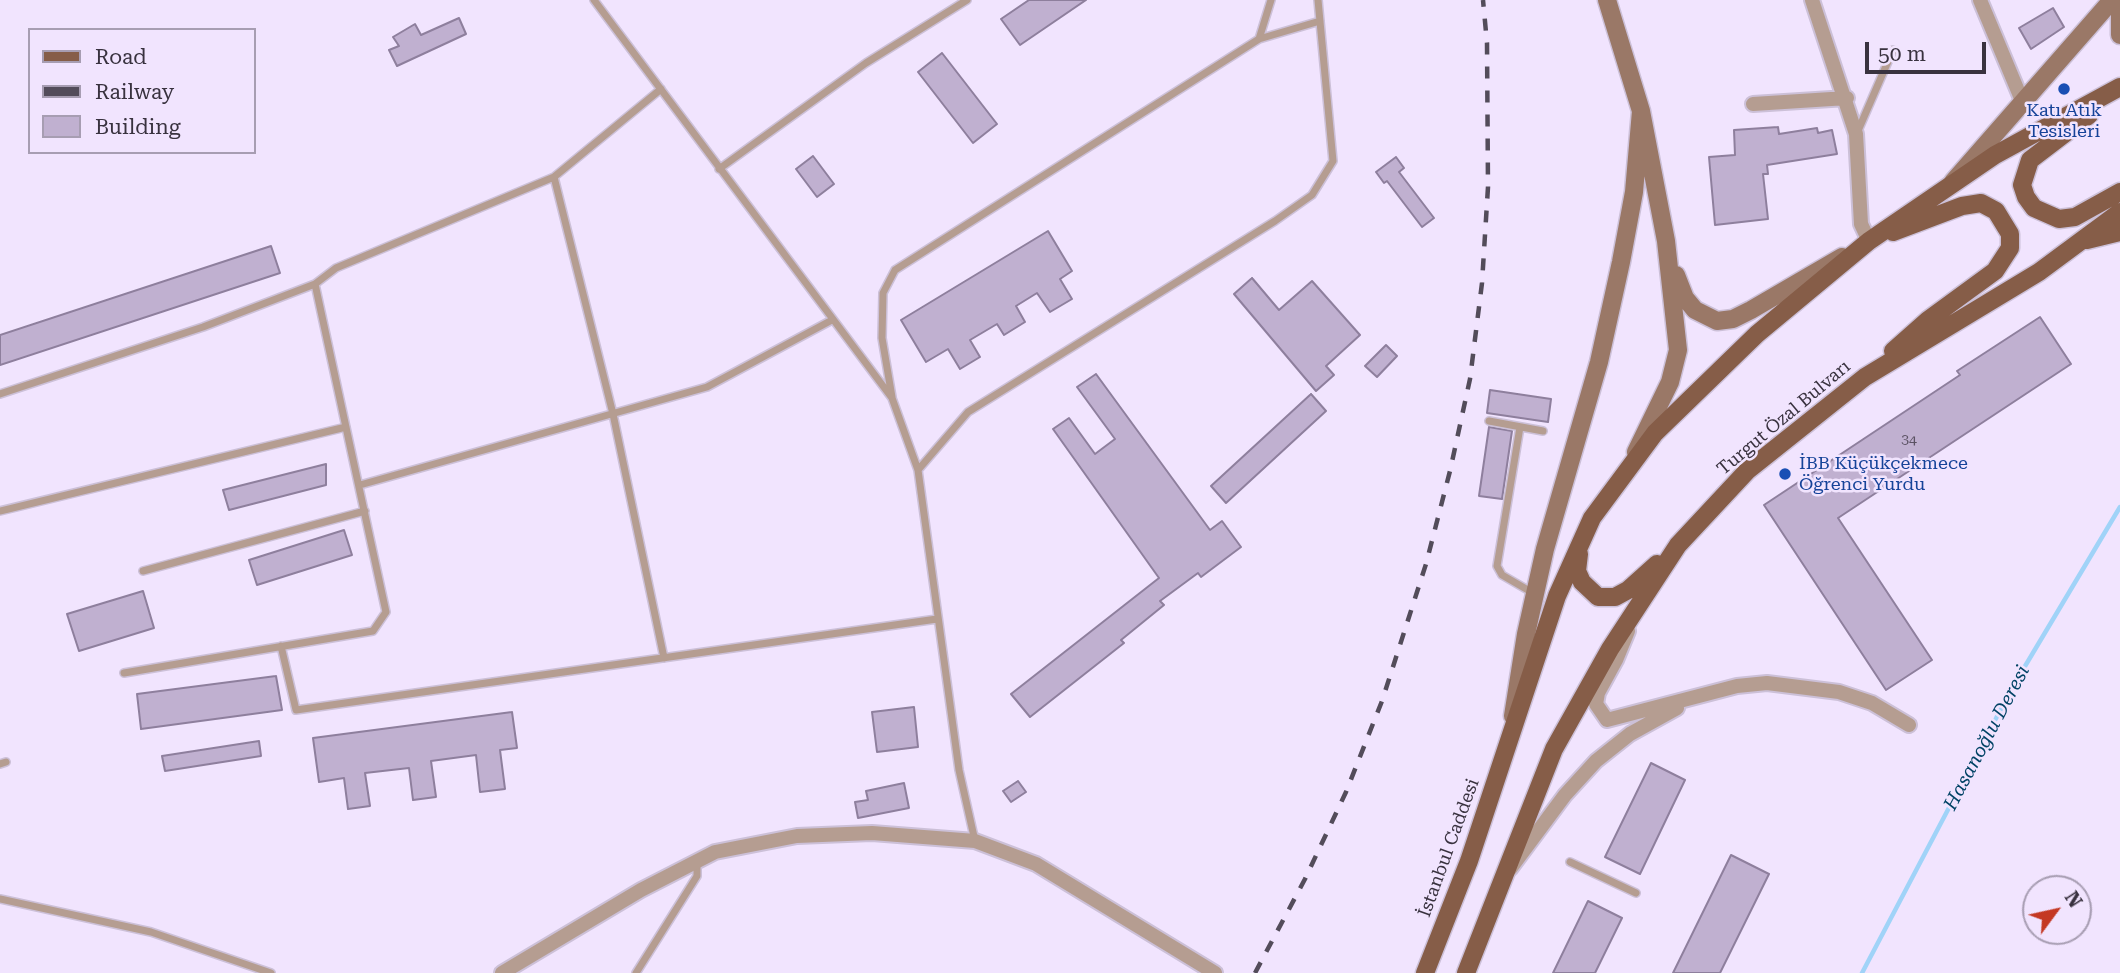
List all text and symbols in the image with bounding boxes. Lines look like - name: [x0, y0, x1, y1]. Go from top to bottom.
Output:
- legend: [28, 28, 256, 154]
- scale bar: [1868, 28, 1989, 72]
- text: 50 m: [1878, 42, 1926, 66]
- text: Road: [95, 45, 147, 69]
- text: Railway: [95, 80, 174, 104]
- marker: Katı Atık Tesisleri: [2056, 81, 2072, 97]
- place label: Katı Atık Tesisleri: [2026, 100, 2102, 142]
- text: Building: [95, 115, 181, 139]
- street label: Turgut Özal Bulvarı: [1713, 356, 1855, 480]
- house number: 34: [1901, 432, 1917, 448]
- place label: İBB Küçükçekmece Öğrenci Yurdu: [1799, 453, 1968, 496]
- marker: İBB Küçükçekmece Öğrenci Yurdu: [1777, 466, 1793, 482]
- water label: Hasanoğlu Deresi: [1939, 662, 2035, 814]
- street label: İstanbul Caddesi: [1414, 776, 1484, 920]
- north arrow: [2022, 875, 2092, 945]
- text: N: [2060, 887, 2087, 912]

